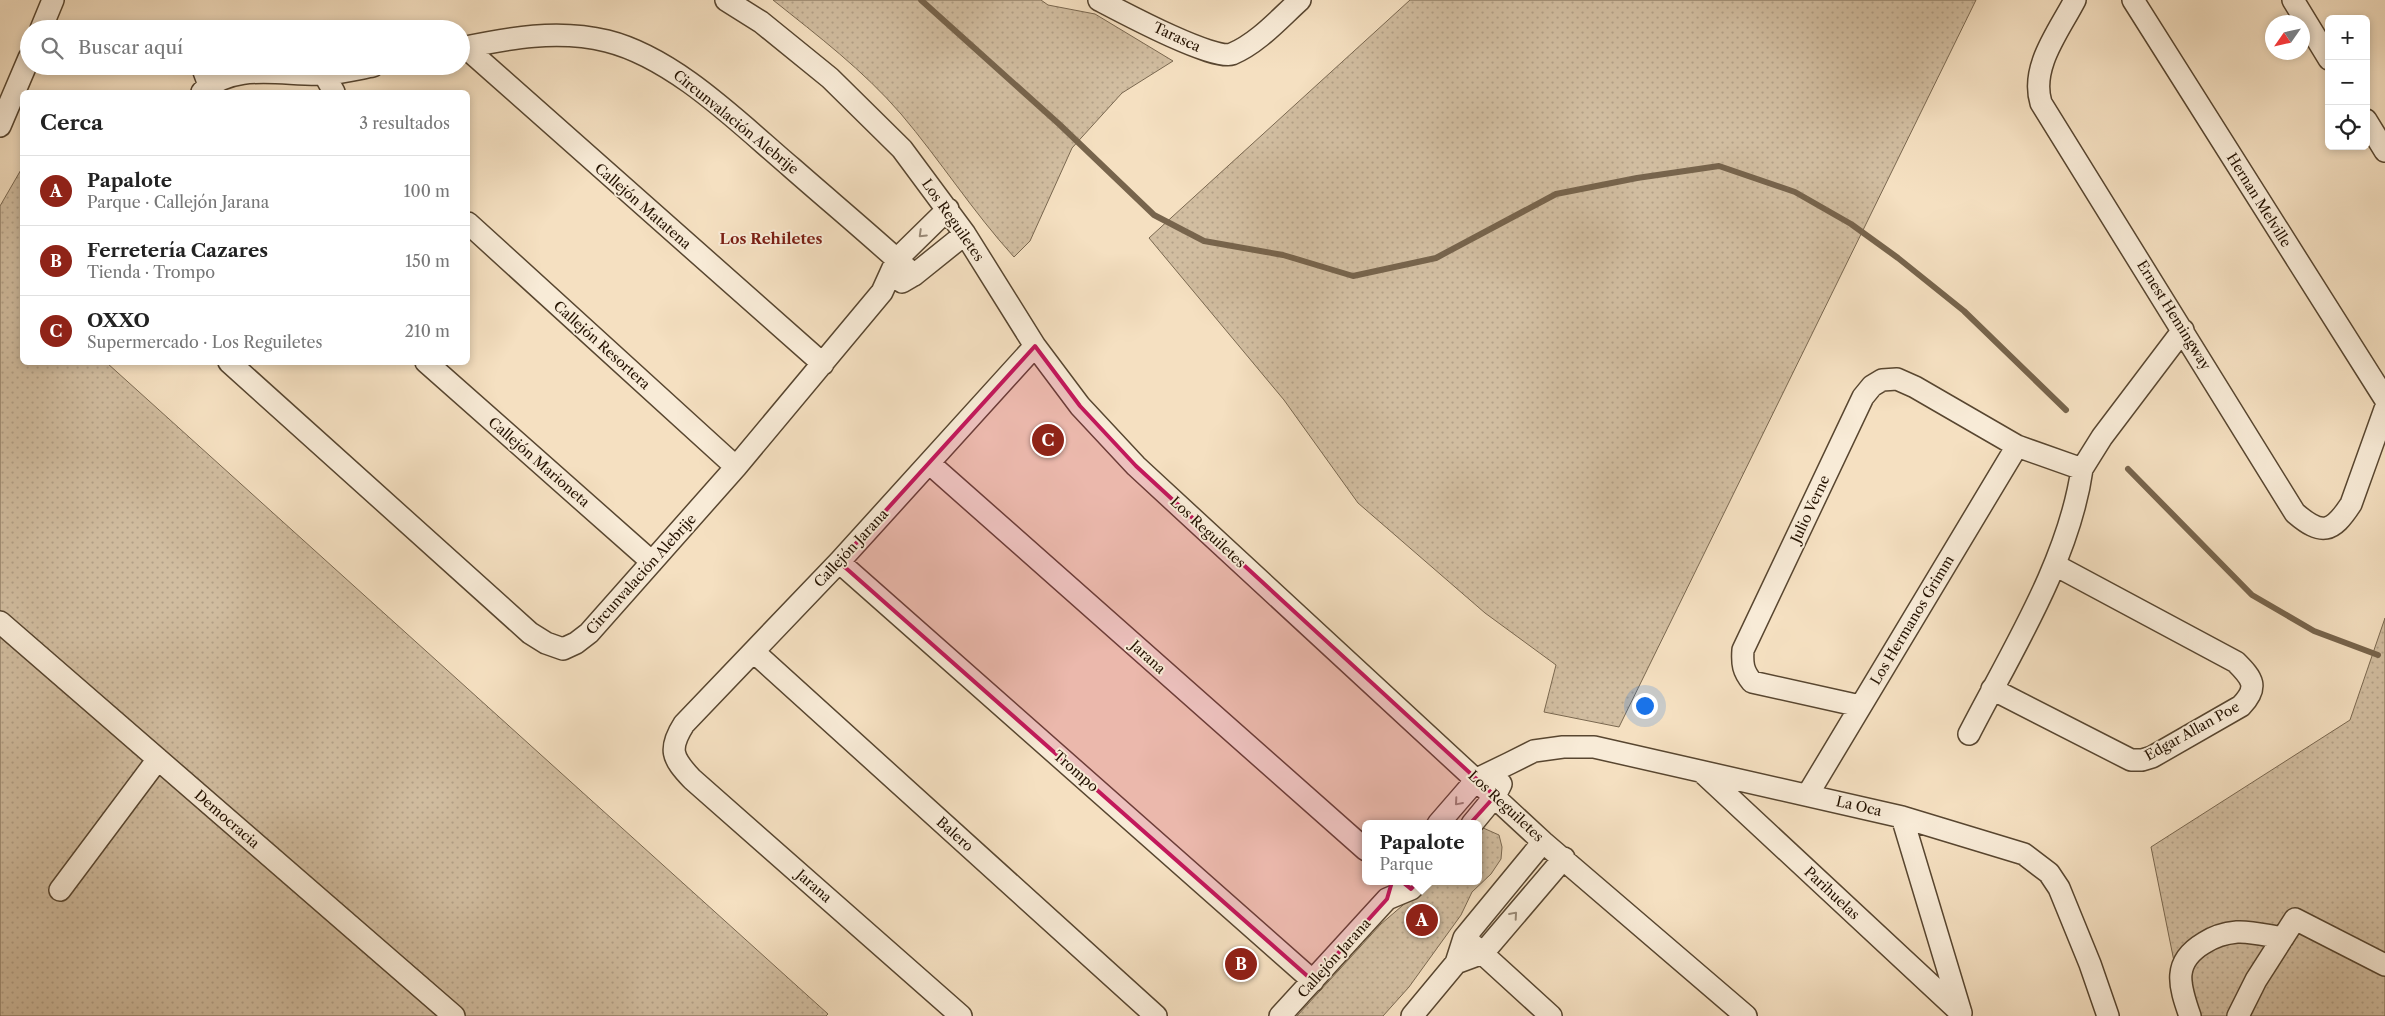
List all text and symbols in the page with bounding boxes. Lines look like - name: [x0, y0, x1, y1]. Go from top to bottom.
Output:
- north arrow: [2265, 15, 2310, 60]
- map controls: [2325, 15, 2370, 150]
- button: +: [2325, 15, 2370, 60]
- street label: Tarasca: [1150, 18, 1204, 56]
- search box: [20, 20, 470, 75]
- icon: search: [38, 34, 66, 62]
- text: Buscar aquí: [78, 36, 183, 59]
- button: −: [2325, 60, 2370, 105]
- street label: Circunvalación Alebrije: [670, 66, 802, 178]
- button: locate: [2325, 105, 2370, 150]
- text: Cerca: [40, 110, 103, 135]
- text: 3 resultados: [359, 113, 450, 133]
- street label: Hernan Melville: [2223, 150, 2295, 251]
- street label: Callejón Matatena: [591, 159, 695, 253]
- text: Papalote: [87, 169, 172, 192]
- street label: Los Reguiletes: [918, 175, 988, 265]
- text: A: [50, 181, 62, 201]
- text: 100 m: [404, 181, 450, 201]
- text: Parque · Callejón Jarana: [87, 192, 269, 212]
- one-way arrow: [919, 228, 928, 237]
- district label: Los Rehiletes: [720, 229, 822, 248]
- text: Ferretería Cazares: [87, 239, 268, 262]
- text: B: [50, 251, 62, 271]
- text: 150 m: [405, 251, 450, 271]
- street label: Ernest Hemingway: [2133, 257, 2215, 373]
- text: Tienda · Trompo: [87, 262, 215, 282]
- street label: Callejón Resortera: [550, 297, 655, 394]
- text: OXXO: [87, 309, 150, 332]
- text: C: [50, 321, 62, 341]
- text: 210 m: [405, 321, 450, 341]
- text: Supermercado · Los Reguiletes: [87, 332, 322, 352]
- street label: Callejón Marioneta: [485, 413, 594, 511]
- pin: C: [1032, 421, 1064, 459]
- street label: Julio Verne: [1786, 472, 1834, 548]
- street label: Los Reguiletes: [1166, 492, 1250, 572]
- street label: Callejón Jarana: [810, 505, 892, 591]
- street label: Circunvalación Alebrije: [582, 510, 700, 638]
- street label: Los Hermanos Grimm: [1866, 552, 1958, 688]
- street label: Jarana: [1125, 635, 1170, 678]
- your location: [1632, 693, 1658, 719]
- street label: Edgar Allan Poe: [2141, 697, 2243, 764]
- street label: Trompo: [1050, 746, 1102, 796]
- street label: Los Reguiletes: [1464, 766, 1548, 846]
- street label: Democracia: [191, 786, 264, 853]
- street label: La Oca: [1834, 792, 1884, 820]
- one-way arrow: [1455, 796, 1464, 805]
- street label: Balero: [933, 813, 977, 855]
- popup: [1362, 820, 1482, 885]
- text: Papalote: [1379, 831, 1465, 854]
- text: Parque: [1379, 854, 1433, 874]
- street label: Parihuelas: [1800, 863, 1864, 923]
- street label: Jarana: [791, 864, 836, 907]
- pin: A: [1406, 901, 1438, 939]
- one-way arrow: [1508, 912, 1517, 921]
- street label: Callejón Jarana: [1294, 914, 1375, 1002]
- pin: B: [1225, 945, 1257, 983]

